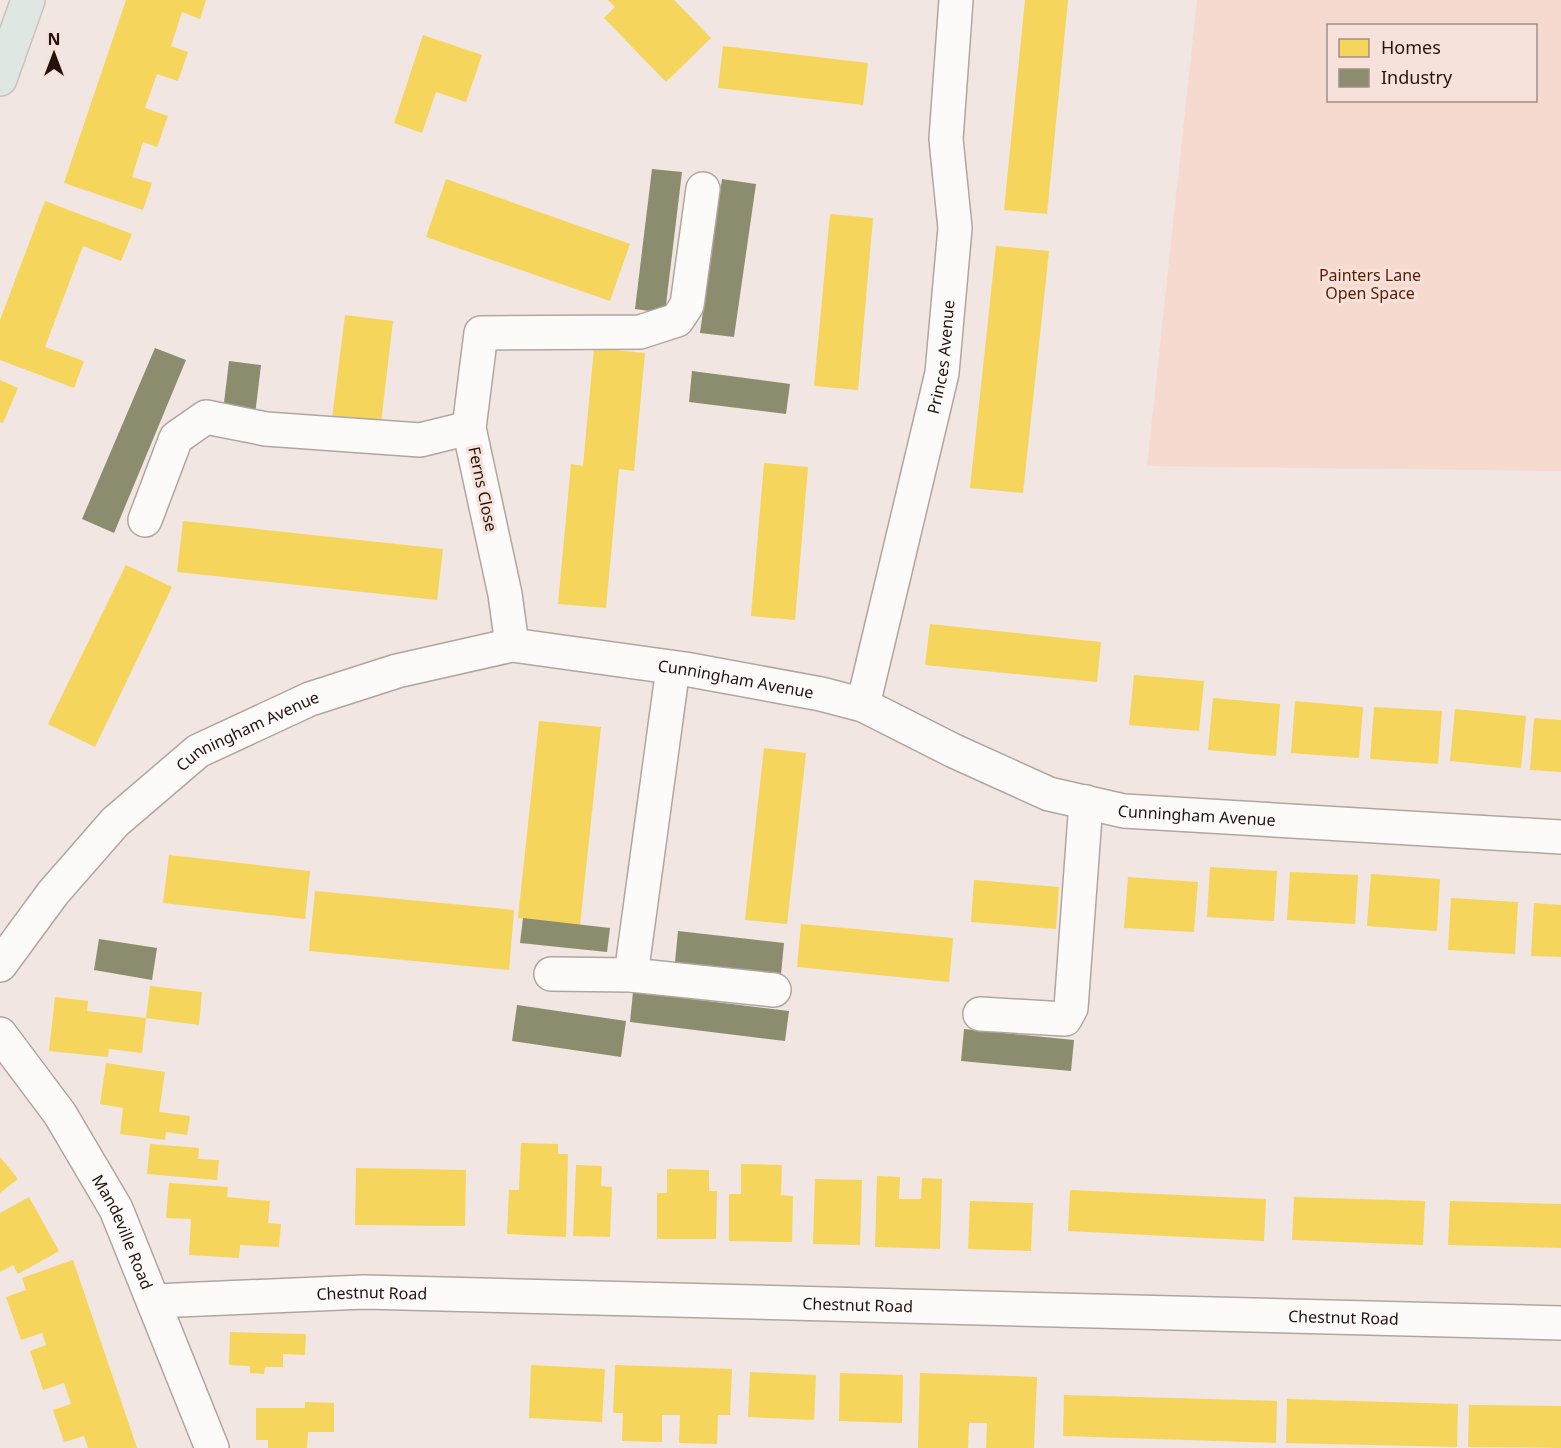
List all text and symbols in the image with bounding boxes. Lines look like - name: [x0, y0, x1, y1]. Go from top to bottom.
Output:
- north arrow: [24, 24, 84, 84]
- legend: [1327, 24, 1537, 102]
- text: N: [47, 28, 61, 50]
- text: Homes: [1381, 35, 1441, 59]
- text: Industry: [1381, 65, 1453, 89]
- park label: Painters Lane Open Space: [1319, 264, 1421, 304]
- street label: Princes Avenue: [922, 299, 960, 416]
- street label: Ferns Close: [463, 445, 503, 533]
- street label: Cunningham Avenue: [656, 654, 815, 703]
- street label: Cunningham Avenue: [171, 686, 322, 776]
- street label: Cunningham Avenue: [1116, 799, 1276, 831]
- street label: Mandeville Road: [87, 1170, 158, 1293]
- street label: Chestnut Road: [316, 1281, 427, 1305]
- street label: Chestnut Road: [802, 1292, 913, 1317]
- street label: Chestnut Road: [1288, 1305, 1399, 1330]

